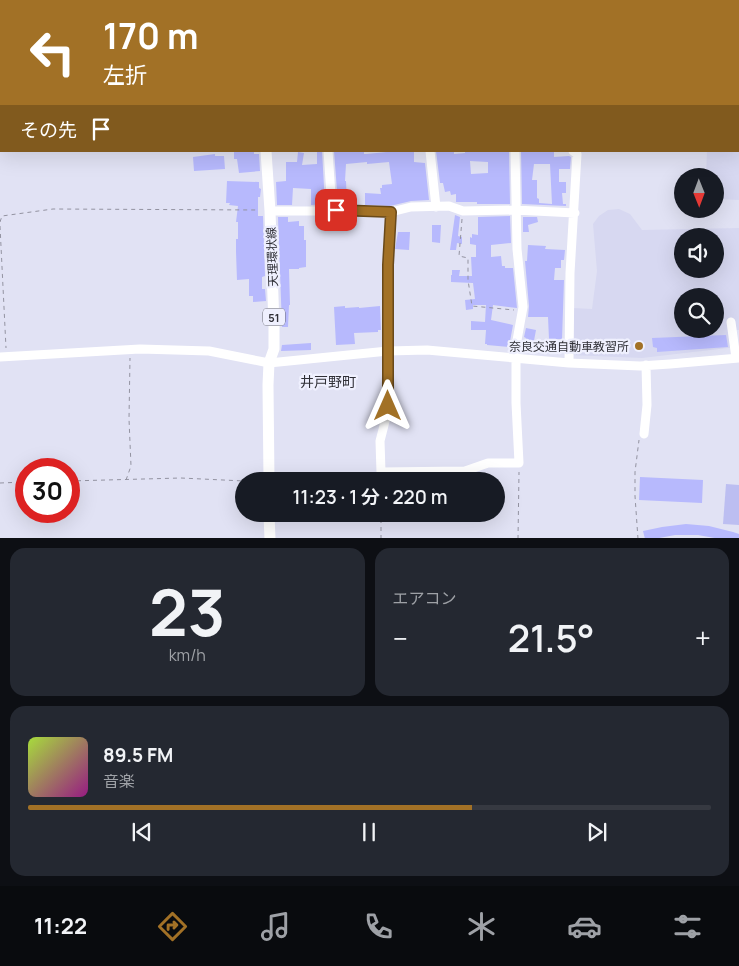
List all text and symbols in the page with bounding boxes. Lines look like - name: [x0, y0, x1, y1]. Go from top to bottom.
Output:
- text: 170 m: [103, 12, 199, 60]
- icon: left: [20, 20, 85, 85]
- text: 左折: [103, 60, 147, 90]
- icon: arrive: [87, 115, 115, 143]
- text: その先: [20, 117, 77, 143]
- north arrow: [674, 168, 724, 218]
- map controls: [674, 168, 724, 338]
- pin: [315, 189, 357, 231]
- icon: arrive: [322, 196, 350, 224]
- street label: 天理環状線: [262, 227, 282, 287]
- button: sound: [674, 228, 724, 278]
- button: search: [674, 288, 724, 338]
- road number: 51: [263, 308, 285, 326]
- place label: 奈良交通自動車教習所: [509, 338, 629, 355]
- marker: 奈良交通自動車教習所: [633, 340, 645, 352]
- district label: 井戸野町: [300, 372, 356, 391]
- position arrow: [361, 379, 413, 431]
- speed limit sign: 30: [15, 458, 80, 523]
- text: 11:23 · 1 分 · 220 m: [292, 484, 448, 510]
- text: 23: [149, 567, 226, 656]
- text: エアコン: [393, 587, 457, 609]
- text: 21.5°: [508, 611, 595, 663]
- text: −: [393, 619, 408, 657]
- text: +: [695, 619, 711, 657]
- text: km/h: [169, 644, 206, 666]
- text: 89.5 FM: [103, 742, 173, 768]
- text: 音楽: [103, 770, 135, 792]
- icon: previous: [128, 818, 156, 846]
- icon: pause: [355, 818, 383, 846]
- icon: next: [583, 818, 611, 846]
- icon: directions: [155, 909, 190, 944]
- icon: music: [258, 909, 293, 944]
- icon: phone: [361, 909, 396, 944]
- icon: climate: [464, 909, 499, 944]
- icon: car: [567, 909, 602, 944]
- icon: filters: [670, 909, 705, 944]
- text: 11:22: [34, 911, 87, 941]

